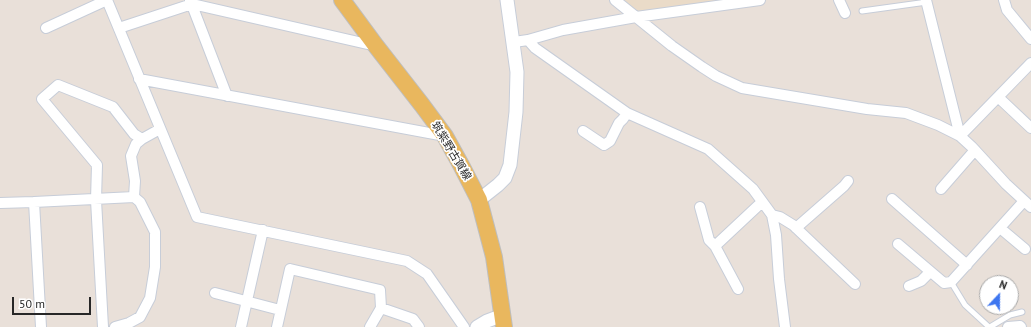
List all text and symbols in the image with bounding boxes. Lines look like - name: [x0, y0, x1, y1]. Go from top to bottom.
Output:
- street label: 筑紫野古賀線: [428, 119, 474, 183]
- north arrow: [979, 275, 1019, 315]
- text: N: [997, 277, 1009, 293]
- scale bar: [14, 289, 93, 315]
- text: 50 m: [19, 296, 45, 311]

